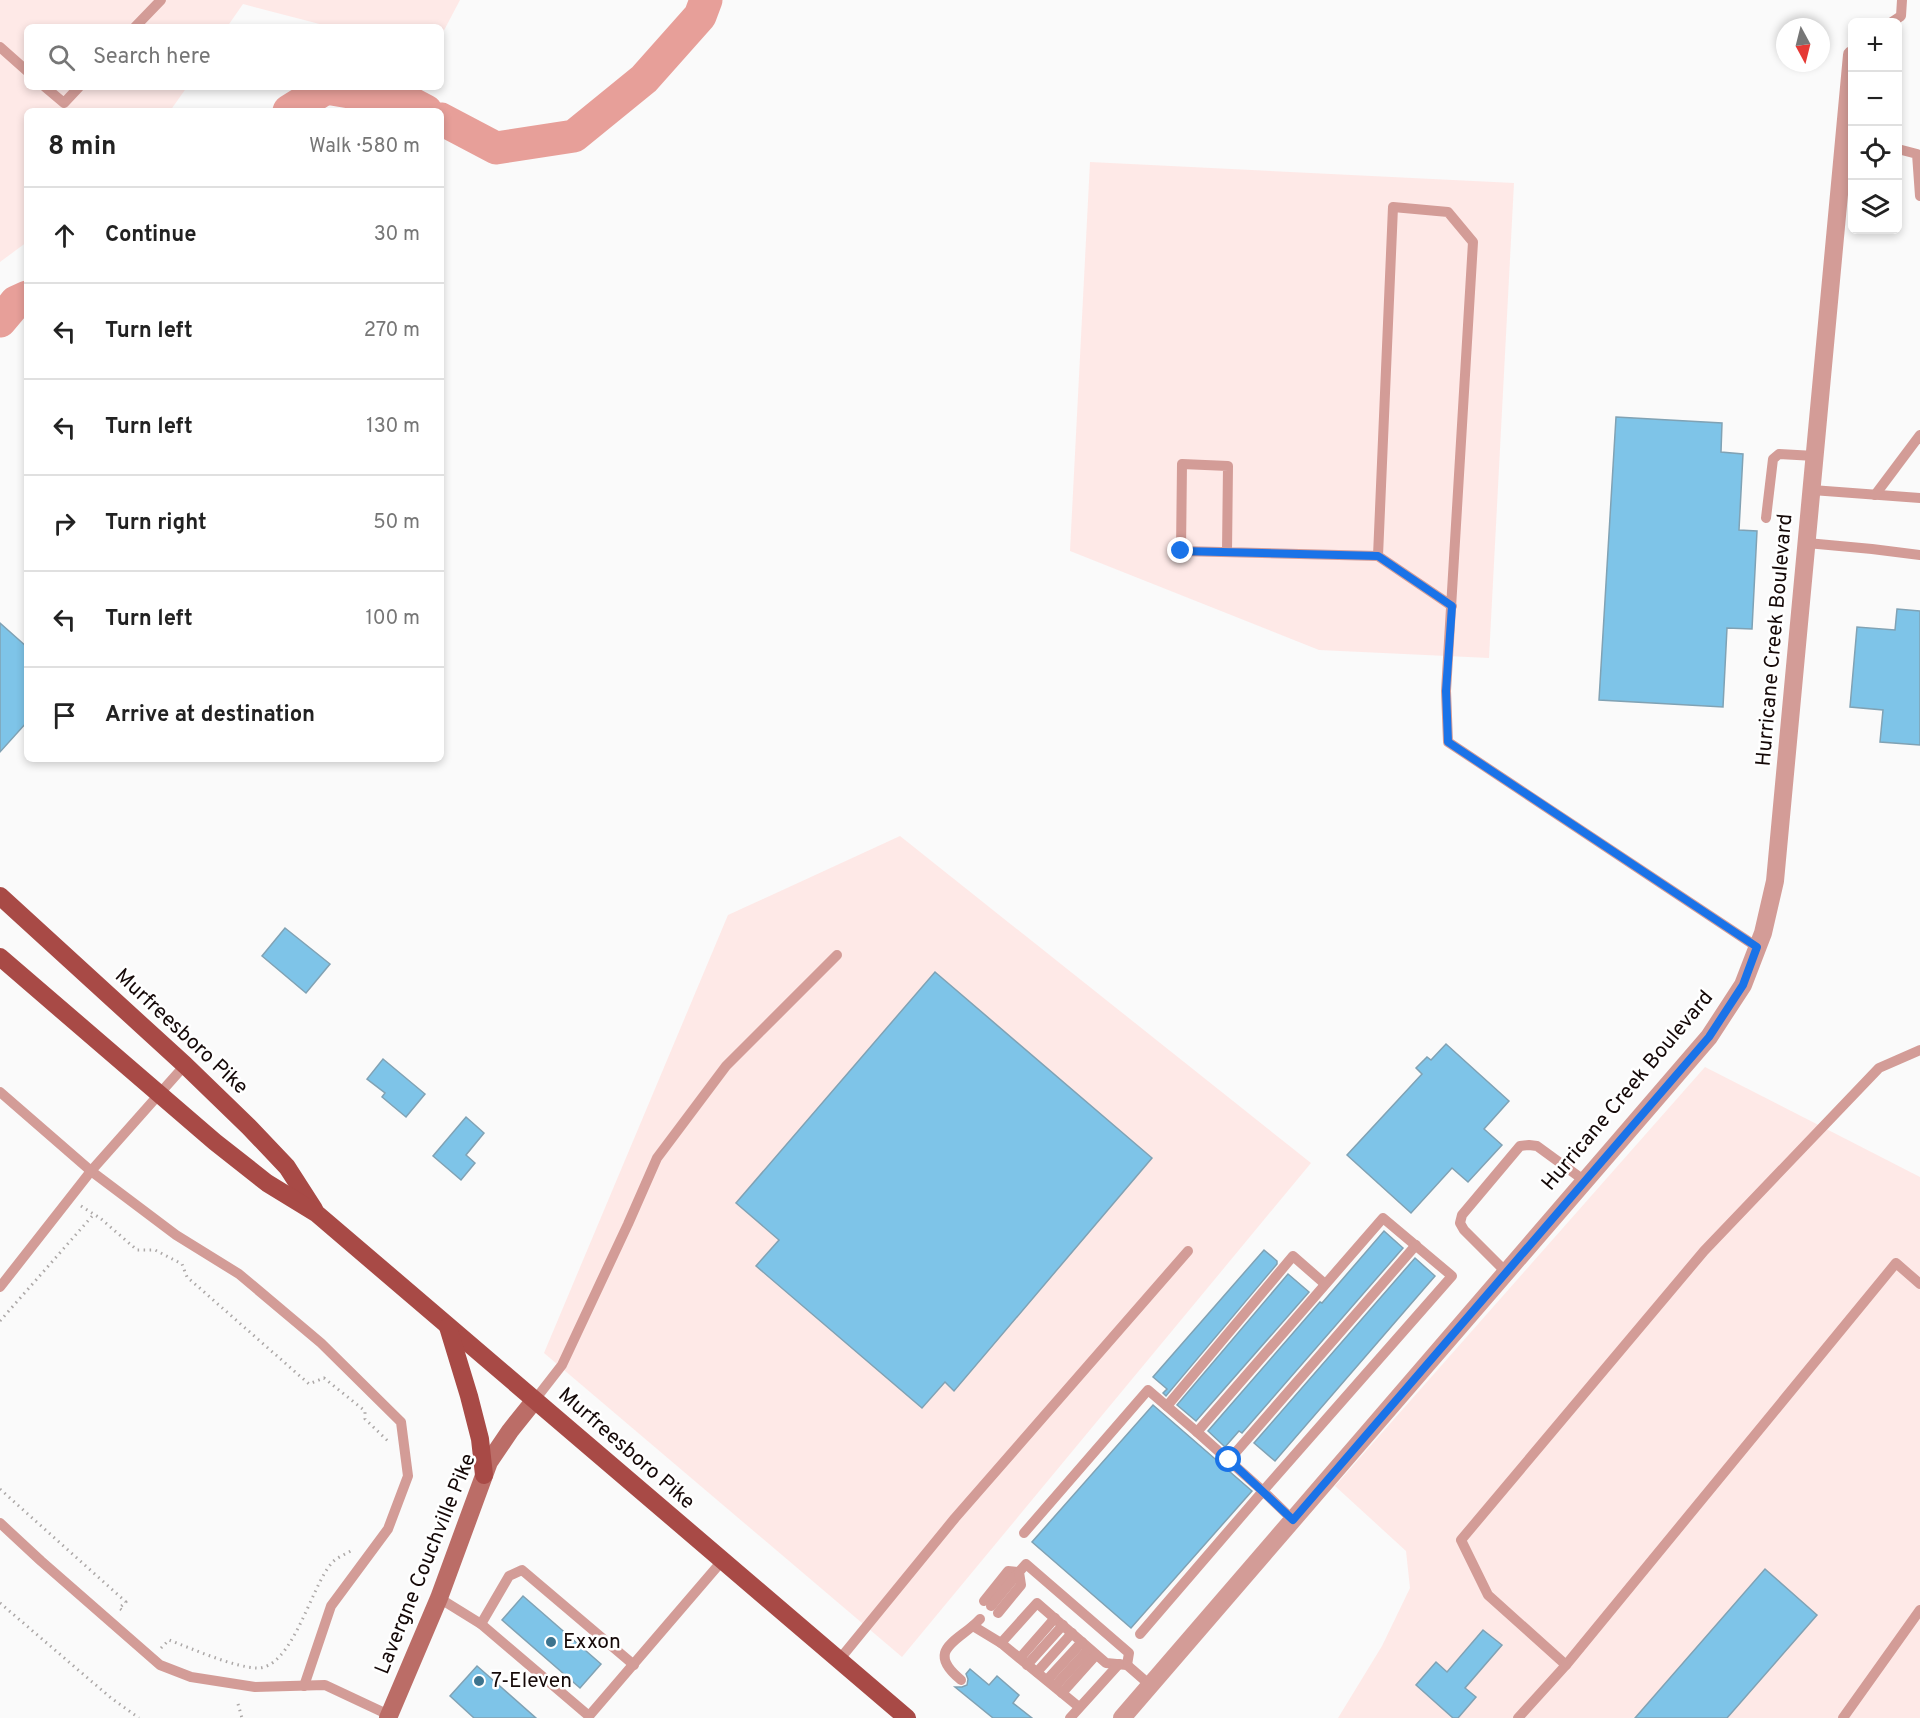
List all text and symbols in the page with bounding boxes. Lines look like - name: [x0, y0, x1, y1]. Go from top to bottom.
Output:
- north arrow: [1776, 18, 1830, 72]
- map controls: [1848, 18, 1902, 234]
- button: +: [1848, 18, 1902, 72]
- search box: [24, 24, 444, 90]
- icon: search: [45, 41, 78, 74]
- text: Search here: [93, 44, 211, 71]
- button: −: [1848, 72, 1902, 126]
- button: locate: [1848, 126, 1902, 180]
- text: 8 min: [48, 131, 116, 164]
- text: Walk · 580 m: [309, 134, 420, 160]
- button: layers: [1848, 180, 1902, 234]
- icon: ahead: [48, 219, 81, 252]
- text: Continue: [105, 222, 196, 249]
- text: 30 m: [374, 222, 420, 248]
- icon: left: [48, 315, 81, 348]
- text: Turn left: [105, 318, 193, 345]
- text: 270 m: [364, 318, 420, 344]
- icon: left: [48, 411, 81, 444]
- text: Turn left: [105, 414, 193, 441]
- text: 130 m: [366, 414, 420, 440]
- icon: right: [48, 507, 81, 540]
- text: Turn right: [105, 510, 207, 537]
- text: 50 m: [373, 510, 420, 536]
- street label: Hurricane Creek Boulevard: [1751, 513, 1799, 767]
- route end: [1167, 537, 1193, 563]
- icon: left: [48, 603, 81, 636]
- text: Turn left: [105, 606, 193, 633]
- text: 100 m: [365, 606, 420, 632]
- icon: arrive: [48, 699, 81, 732]
- text: Arrive at destination: [105, 702, 315, 729]
- street label: Murfreesboro Pike: [109, 963, 253, 1101]
- street label: Hurricane Creek Boulevard: [1536, 985, 1720, 1197]
- street label: Murfreesboro Pike: [552, 1382, 700, 1516]
- route start: [1215, 1446, 1241, 1472]
- street label: Lavergne Couchville Pike: [369, 1450, 483, 1678]
- place label: Exxon: [563, 1629, 621, 1656]
- marker: Exxon: [544, 1635, 558, 1649]
- place label: 7-Eleven: [491, 1668, 572, 1695]
- marker: 7-Eleven: [472, 1674, 486, 1688]

